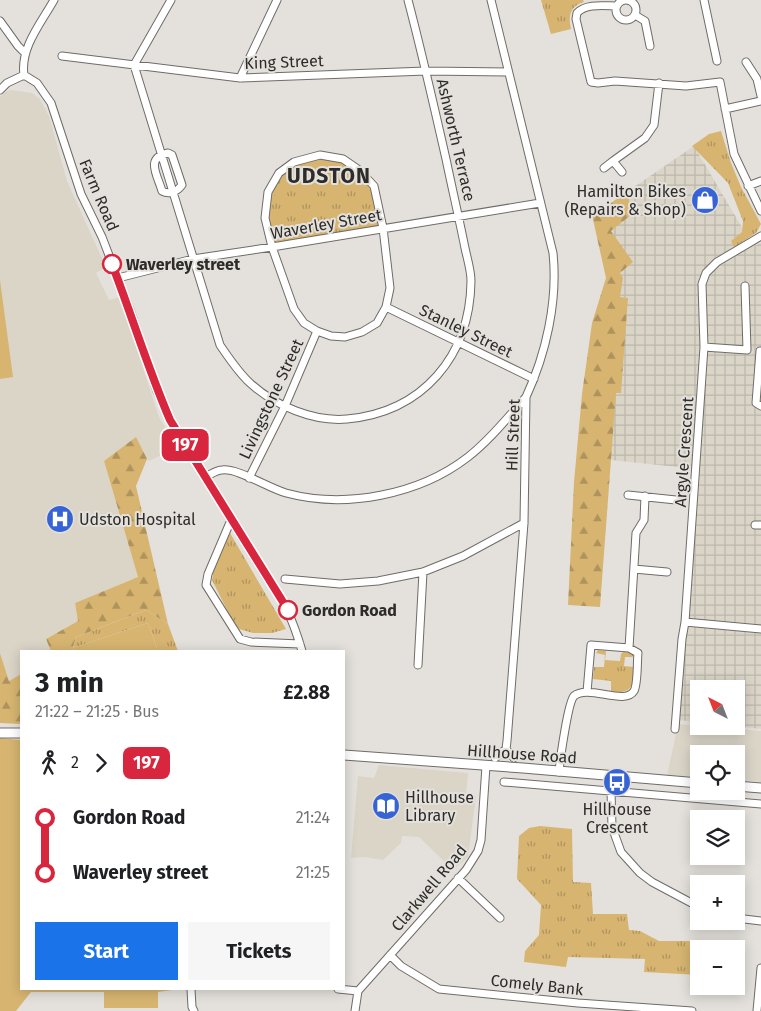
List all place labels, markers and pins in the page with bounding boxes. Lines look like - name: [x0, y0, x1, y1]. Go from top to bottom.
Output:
- place label: Hamilton Bikes (Repairs & Shop): [564, 182, 686, 219]
- shop icon: Hamilton Bikes (Repairs & Shop): [690, 185, 720, 215]
- marker: Waverley street: [102, 254, 122, 274]
- place label: Waverley street: [126, 255, 241, 274]
- hospital icon: Udston Hospital: [45, 504, 75, 534]
- place label: Udston Hospital: [79, 510, 196, 529]
- marker: Gordon Road: [278, 600, 298, 620]
- place label: Gordon Road: [302, 601, 397, 620]
- bus stop icon: Hillhouse Crescent: [602, 767, 632, 797]
- place label: Hillhouse Library: [405, 788, 474, 825]
- library icon: Hillhouse Library: [371, 791, 401, 821]
- place label: Hillhouse Crescent: [583, 800, 652, 837]

